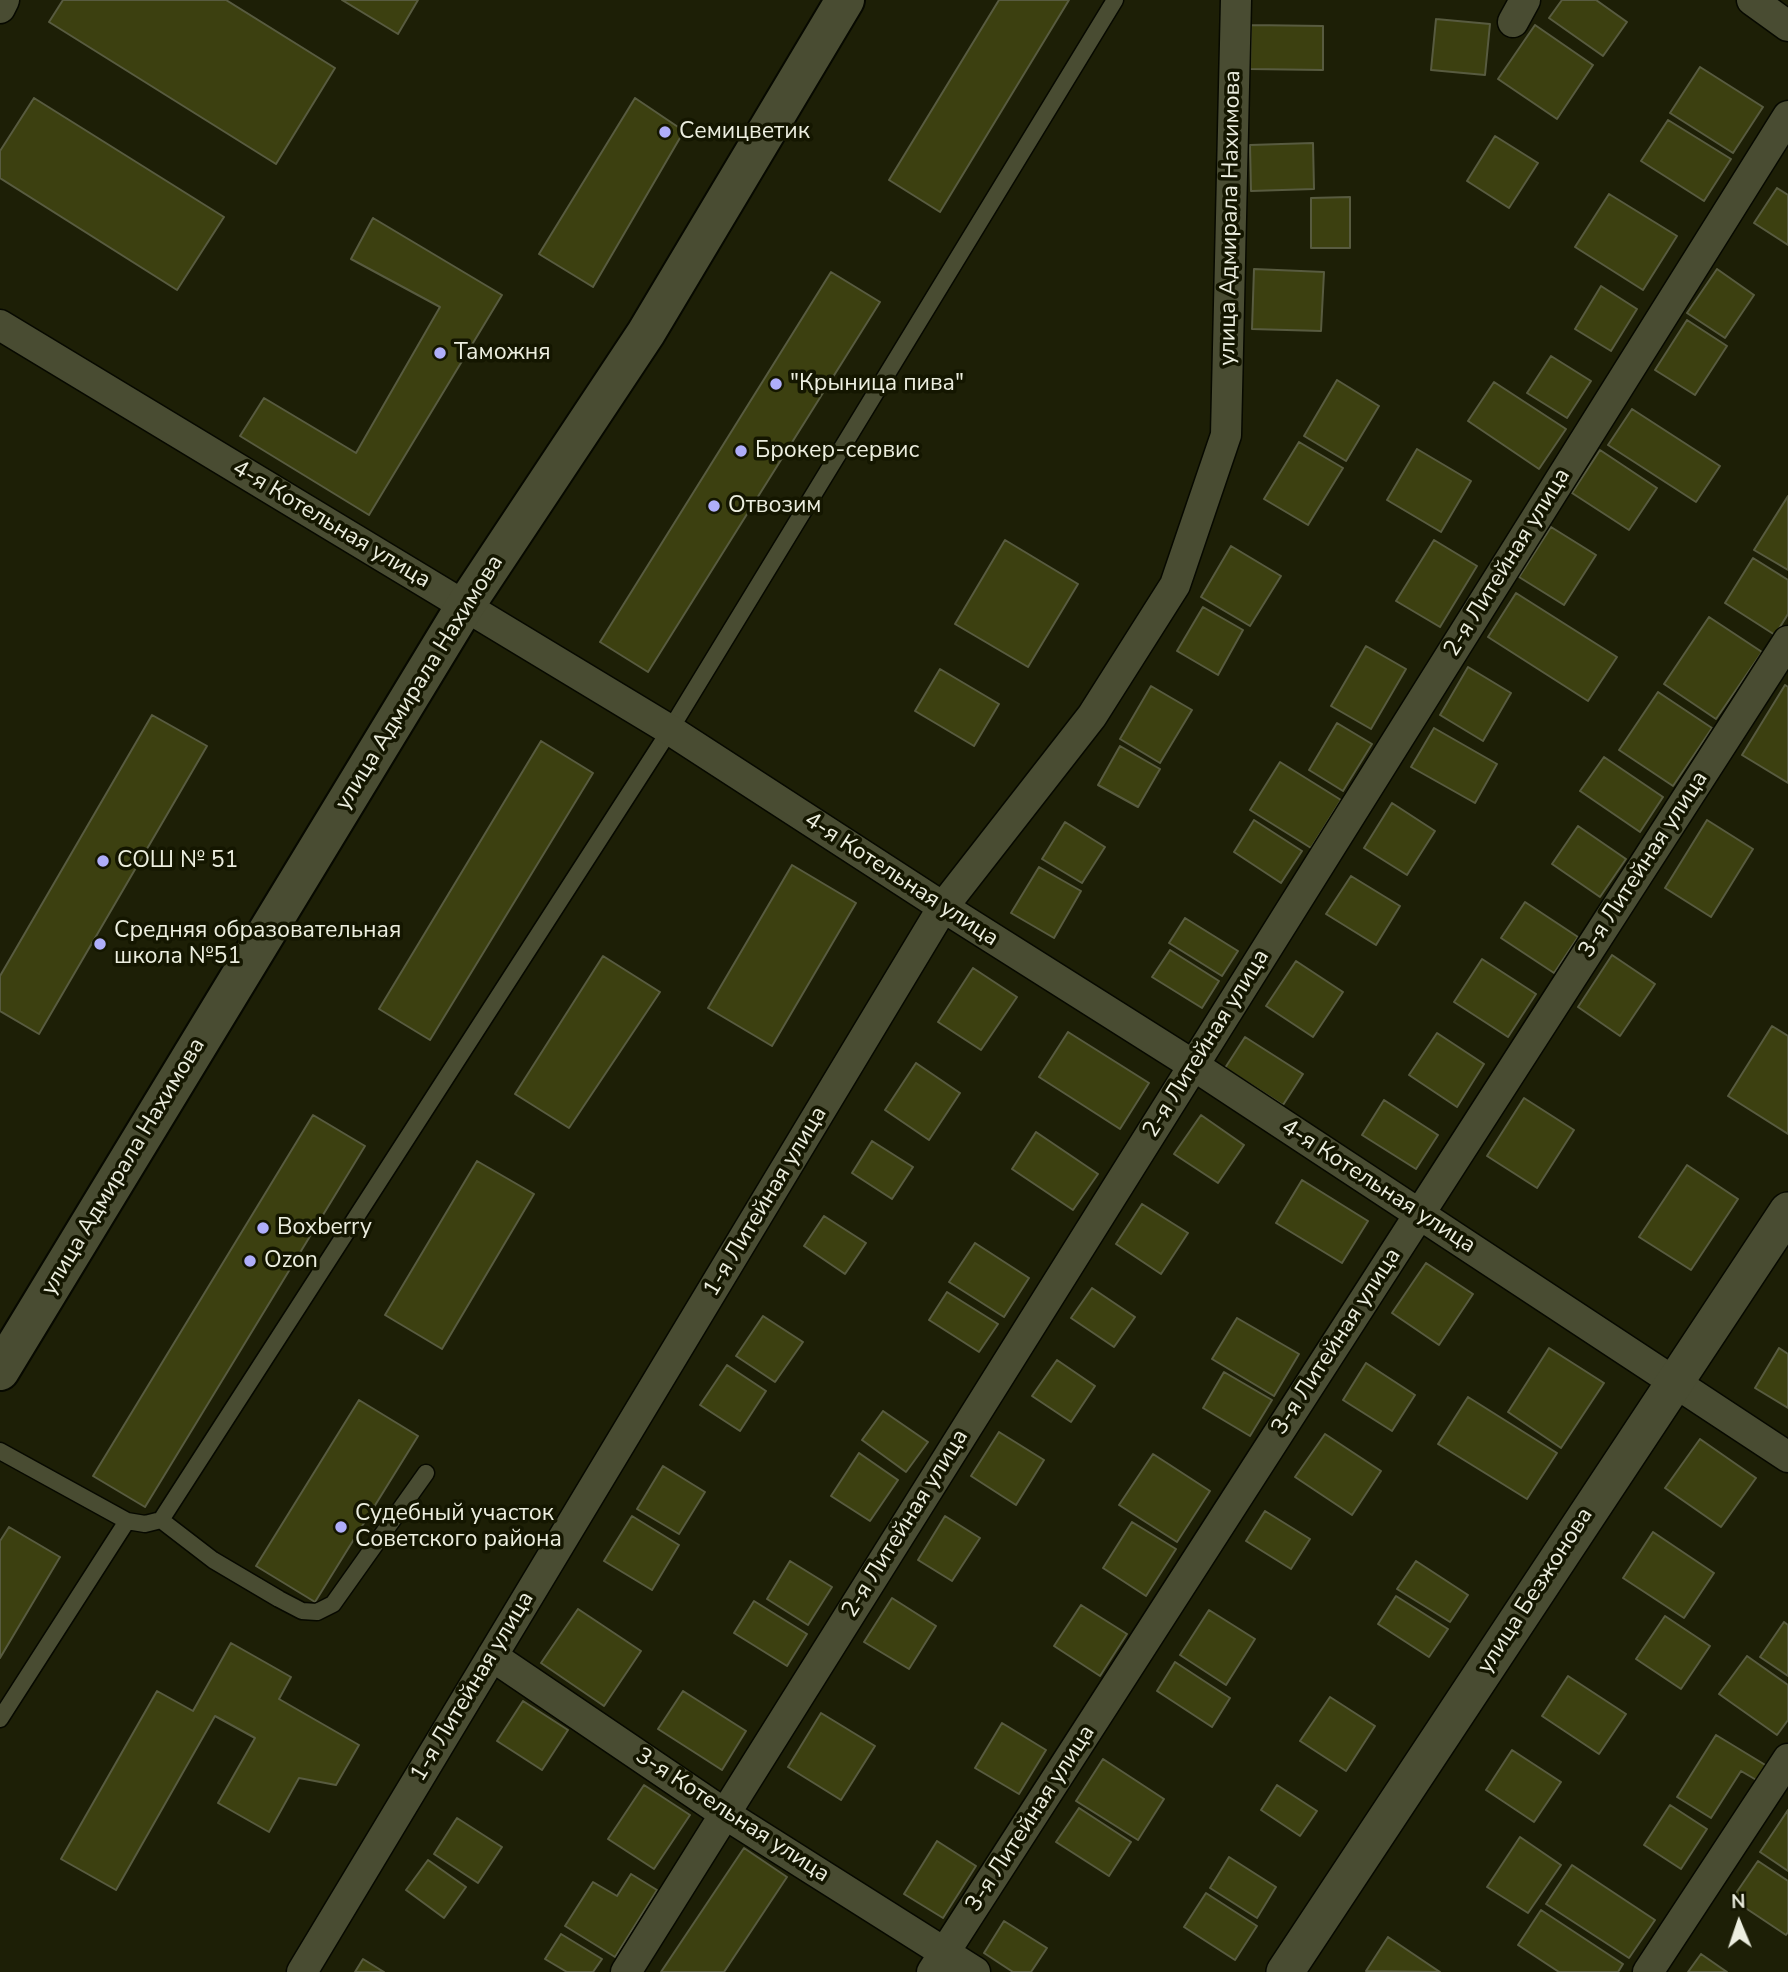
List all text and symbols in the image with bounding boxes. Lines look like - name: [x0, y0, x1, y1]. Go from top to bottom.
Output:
- street label: улица Адмирала Нахимова: [1215, 70, 1247, 366]
- place label: Семицветик: [679, 118, 810, 146]
- marker: Семицветик: [657, 124, 673, 140]
- place label: Таможня: [454, 339, 551, 367]
- marker: Таможня: [432, 345, 448, 361]
- place label: "Крыница пива": [790, 370, 964, 398]
- marker: "Крыница пива": [768, 376, 784, 392]
- place label: Брокер-сервис: [755, 437, 919, 465]
- marker: Брокер-сервис: [733, 443, 749, 459]
- street label: 4-я Котельная улица: [227, 455, 435, 595]
- street label: 2-я Литейная улица: [1439, 464, 1577, 662]
- place label: Отвозим: [728, 492, 821, 520]
- marker: Отвозим: [706, 498, 722, 514]
- street label: улица Адмирала Нахимова: [330, 550, 510, 816]
- street label: 3-я Литейная улица: [1573, 767, 1715, 963]
- street label: 4-я Котельная улица: [799, 807, 1003, 953]
- place label: СОШ № 51: [117, 847, 238, 875]
- marker: СОШ № 51: [95, 853, 111, 869]
- place label: Средняя образовательная школа №51: [114, 917, 401, 971]
- marker: Средняя образовательная школа №51: [92, 936, 108, 952]
- street label: 2-я Литейная улица: [1138, 945, 1276, 1143]
- street label: улица Адмирала Нахимова: [36, 1033, 212, 1301]
- street label: 1-я Литейная улица: [698, 1102, 834, 1302]
- street label: 4-я Котельная улица: [1276, 1114, 1480, 1260]
- place label: Boxberry: [277, 1214, 372, 1242]
- marker: Boxberry: [255, 1220, 271, 1236]
- street label: 3-я Литейная улица: [1266, 1244, 1408, 1440]
- place label: Ozon: [264, 1247, 318, 1275]
- marker: Ozon: [242, 1253, 258, 1269]
- street label: 2-я Литейная улица: [837, 1425, 975, 1623]
- place label: Судебный участок Советского района: [355, 1500, 562, 1554]
- street label: улица Безжонова: [1472, 1503, 1600, 1679]
- marker: Судебный участок Советского района: [333, 1519, 349, 1535]
- street label: 1-я Литейная улица: [405, 1587, 541, 1787]
- street label: 3-я Литейная улица: [960, 1721, 1102, 1917]
- street label: 3-я Котельная улица: [630, 1743, 834, 1889]
- north arrow: [1704, 1888, 1774, 1958]
- text: N: [1731, 1889, 1746, 1915]

